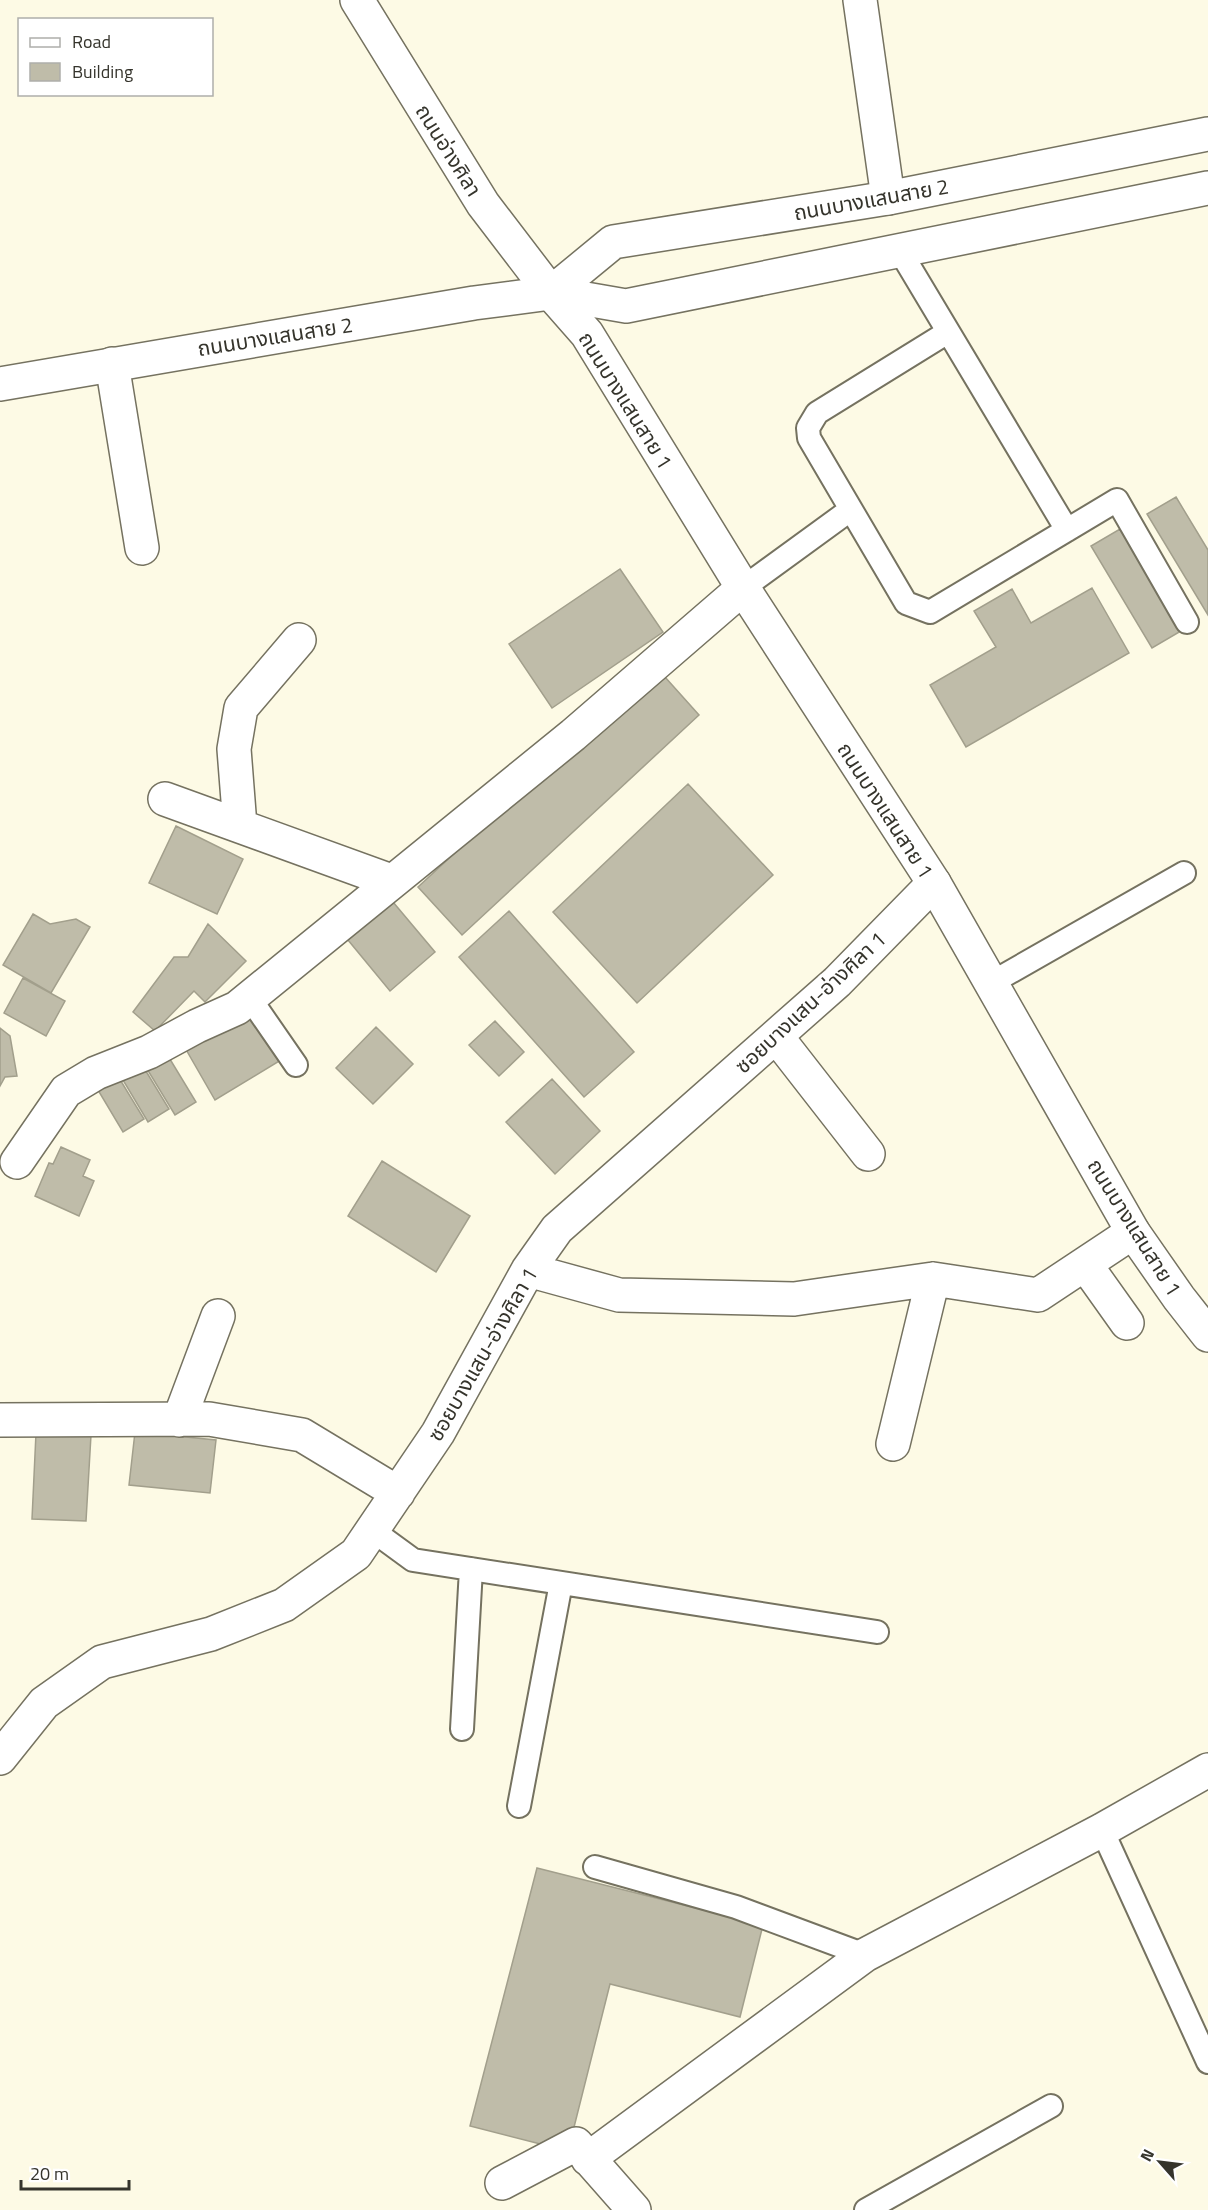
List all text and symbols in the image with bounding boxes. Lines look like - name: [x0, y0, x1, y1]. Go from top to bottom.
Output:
- legend: [18, 18, 213, 96]
- text: Road: [72, 28, 111, 55]
- text: Building: [72, 58, 133, 85]
- street label: ถนนอ่างศิลา: [408, 97, 490, 203]
- street label: ถนนบางแสนสาย 2: [791, 170, 951, 228]
- street label: ถนนบางแสนสาย 2: [195, 308, 355, 364]
- street label: ถนนบางแสนสาย 1: [571, 325, 681, 475]
- street label: ถนนบางแสนสาย 1: [830, 736, 942, 884]
- street label: ซอยบางแสน-อ่างศิลา 1: [727, 923, 893, 1081]
- street label: ถนนบางแสนสาย 1: [1080, 1152, 1190, 1302]
- street label: ซอยบางแสน-อ่างศิลา 1: [419, 1261, 545, 1447]
- north arrow: [1130, 2132, 1190, 2192]
- text: N: [1134, 2144, 1160, 2165]
- scale bar: [21, 2153, 129, 2191]
- text: 20 m: [30, 2160, 69, 2187]

